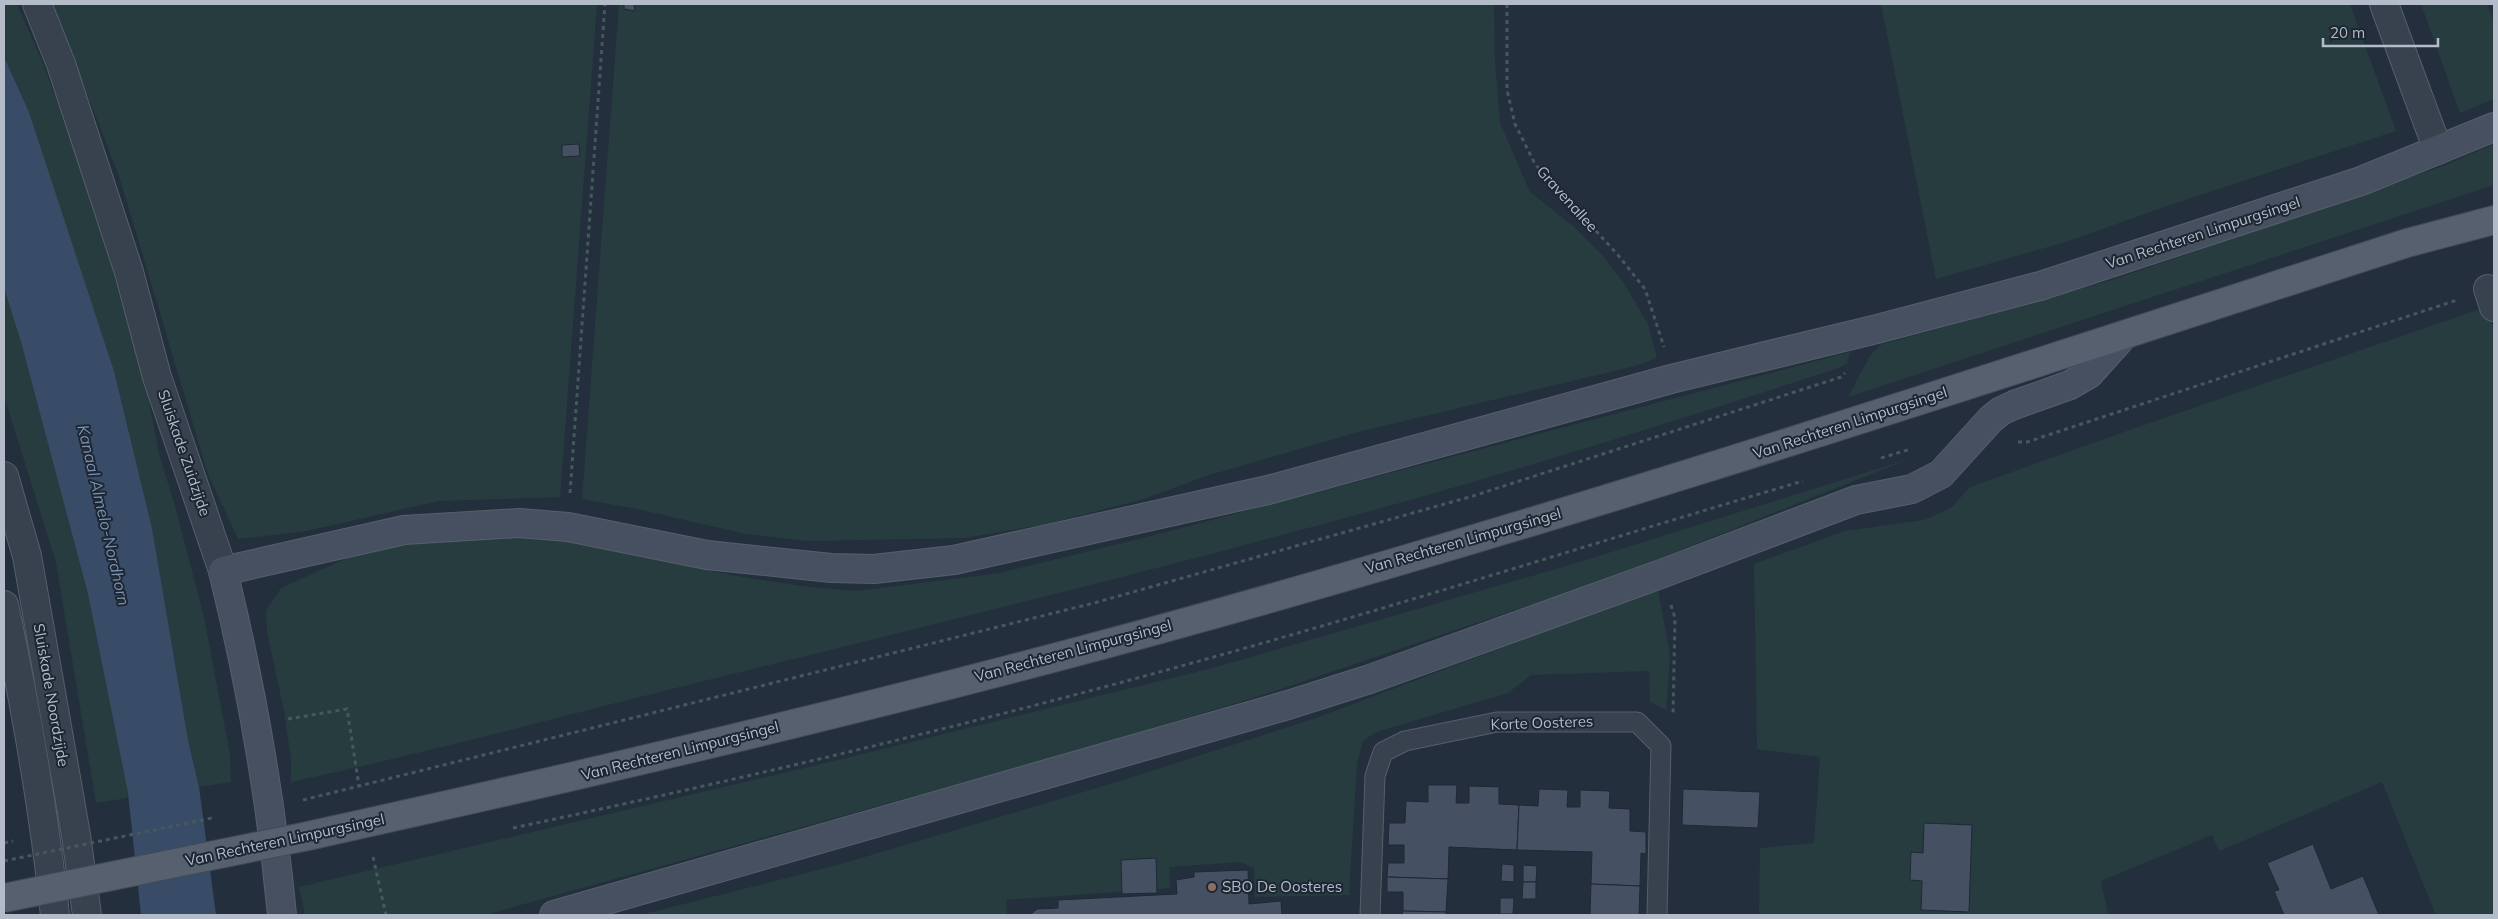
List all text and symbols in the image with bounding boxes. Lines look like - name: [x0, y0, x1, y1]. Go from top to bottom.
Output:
- scale bar: [2323, 15, 2438, 47]
- text: 20 m: [2330, 23, 2365, 42]
- street label: Gravenallee: [1533, 162, 1602, 236]
- street label: Van Rechteren Limpurgsingel: [2103, 192, 2302, 273]
- street label: Van Rechteren Limpurgsingel: [1750, 382, 1949, 463]
- street label: Sluiskade Zuidzijde: [154, 387, 215, 519]
- water label: Kanaal Almelo-Nordhorn: [73, 423, 135, 607]
- street label: Van Rechteren Limpurgsingel: [1363, 503, 1563, 578]
- street label: Van Rechteren Limpurgsingel: [972, 615, 1173, 686]
- street label: Sluiskade Noordzijde: [30, 622, 73, 768]
- street label: Korte Oosteres: [1490, 711, 1594, 734]
- street label: Van Rechteren Limpurgsingel: [579, 717, 781, 784]
- street label: Van Rechteren Limpurgsingel: [184, 809, 386, 870]
- place label: SBO De Oosteres: [1222, 877, 1342, 896]
- marker: SBO De Oosteres: [1206, 881, 1218, 893]

